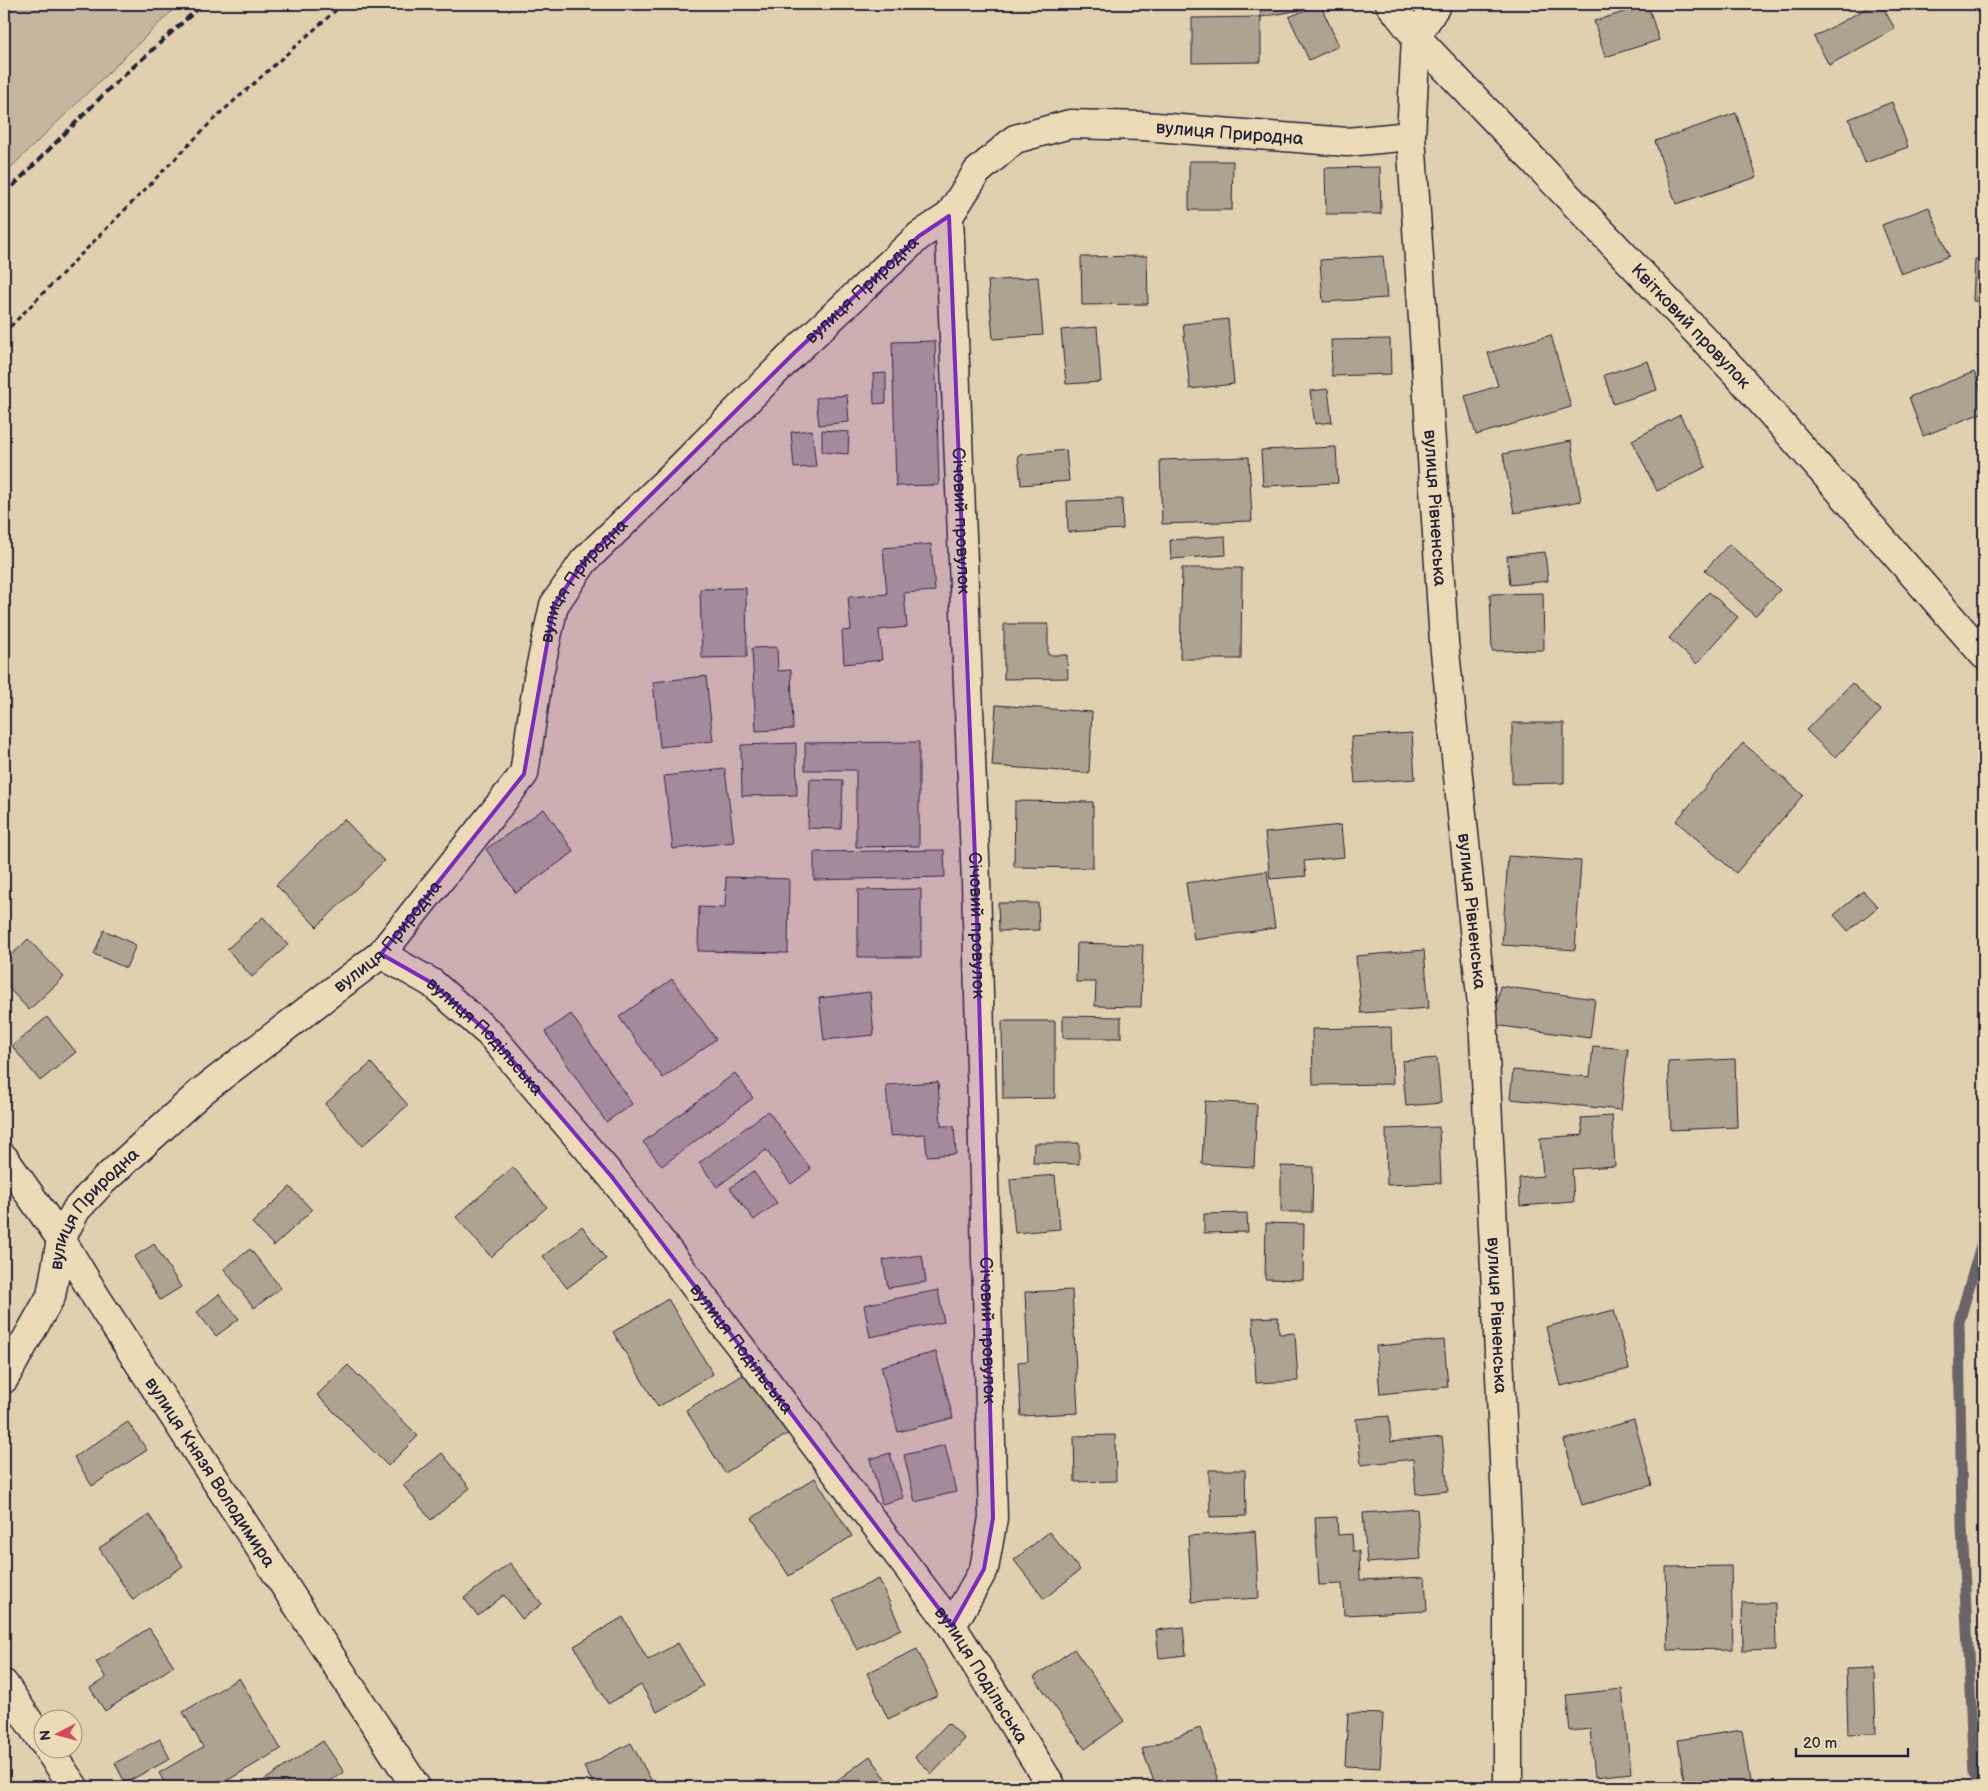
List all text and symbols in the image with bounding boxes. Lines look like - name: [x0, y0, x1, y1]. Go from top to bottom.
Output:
- street label: вулиця Природна: [1155, 117, 1305, 149]
- street label: вулиця Природна: [801, 231, 923, 348]
- street label: Квітковий провулок: [1627, 259, 1755, 393]
- street label: вулиця Рівненська: [1420, 429, 1451, 587]
- street label: Січовий провулок: [948, 447, 975, 595]
- street label: вулиця Природна: [536, 514, 632, 645]
- street label: вулиця Рівненська: [1454, 832, 1491, 991]
- street label: Січовий провулок: [964, 852, 990, 1000]
- street label: вулиця Природна: [330, 876, 446, 997]
- street label: вулиця Подільська: [422, 973, 548, 1100]
- street label: вулиця Природна: [45, 1143, 143, 1272]
- street label: вулиця Рівненська: [1483, 1236, 1511, 1395]
- street label: Січовий провулок: [976, 1257, 1000, 1404]
- street label: вулиця Подільська: [686, 1279, 798, 1418]
- street label: вулиця Князя Володимира: [141, 1373, 280, 1571]
- street label: вулиця Подільська: [930, 1602, 1033, 1747]
- north arrow: [32, 1708, 82, 1758]
- scale bar: [1796, 1726, 1908, 1758]
- text: N: [37, 1729, 55, 1741]
- text: 20 m: [1803, 1734, 1837, 1753]

